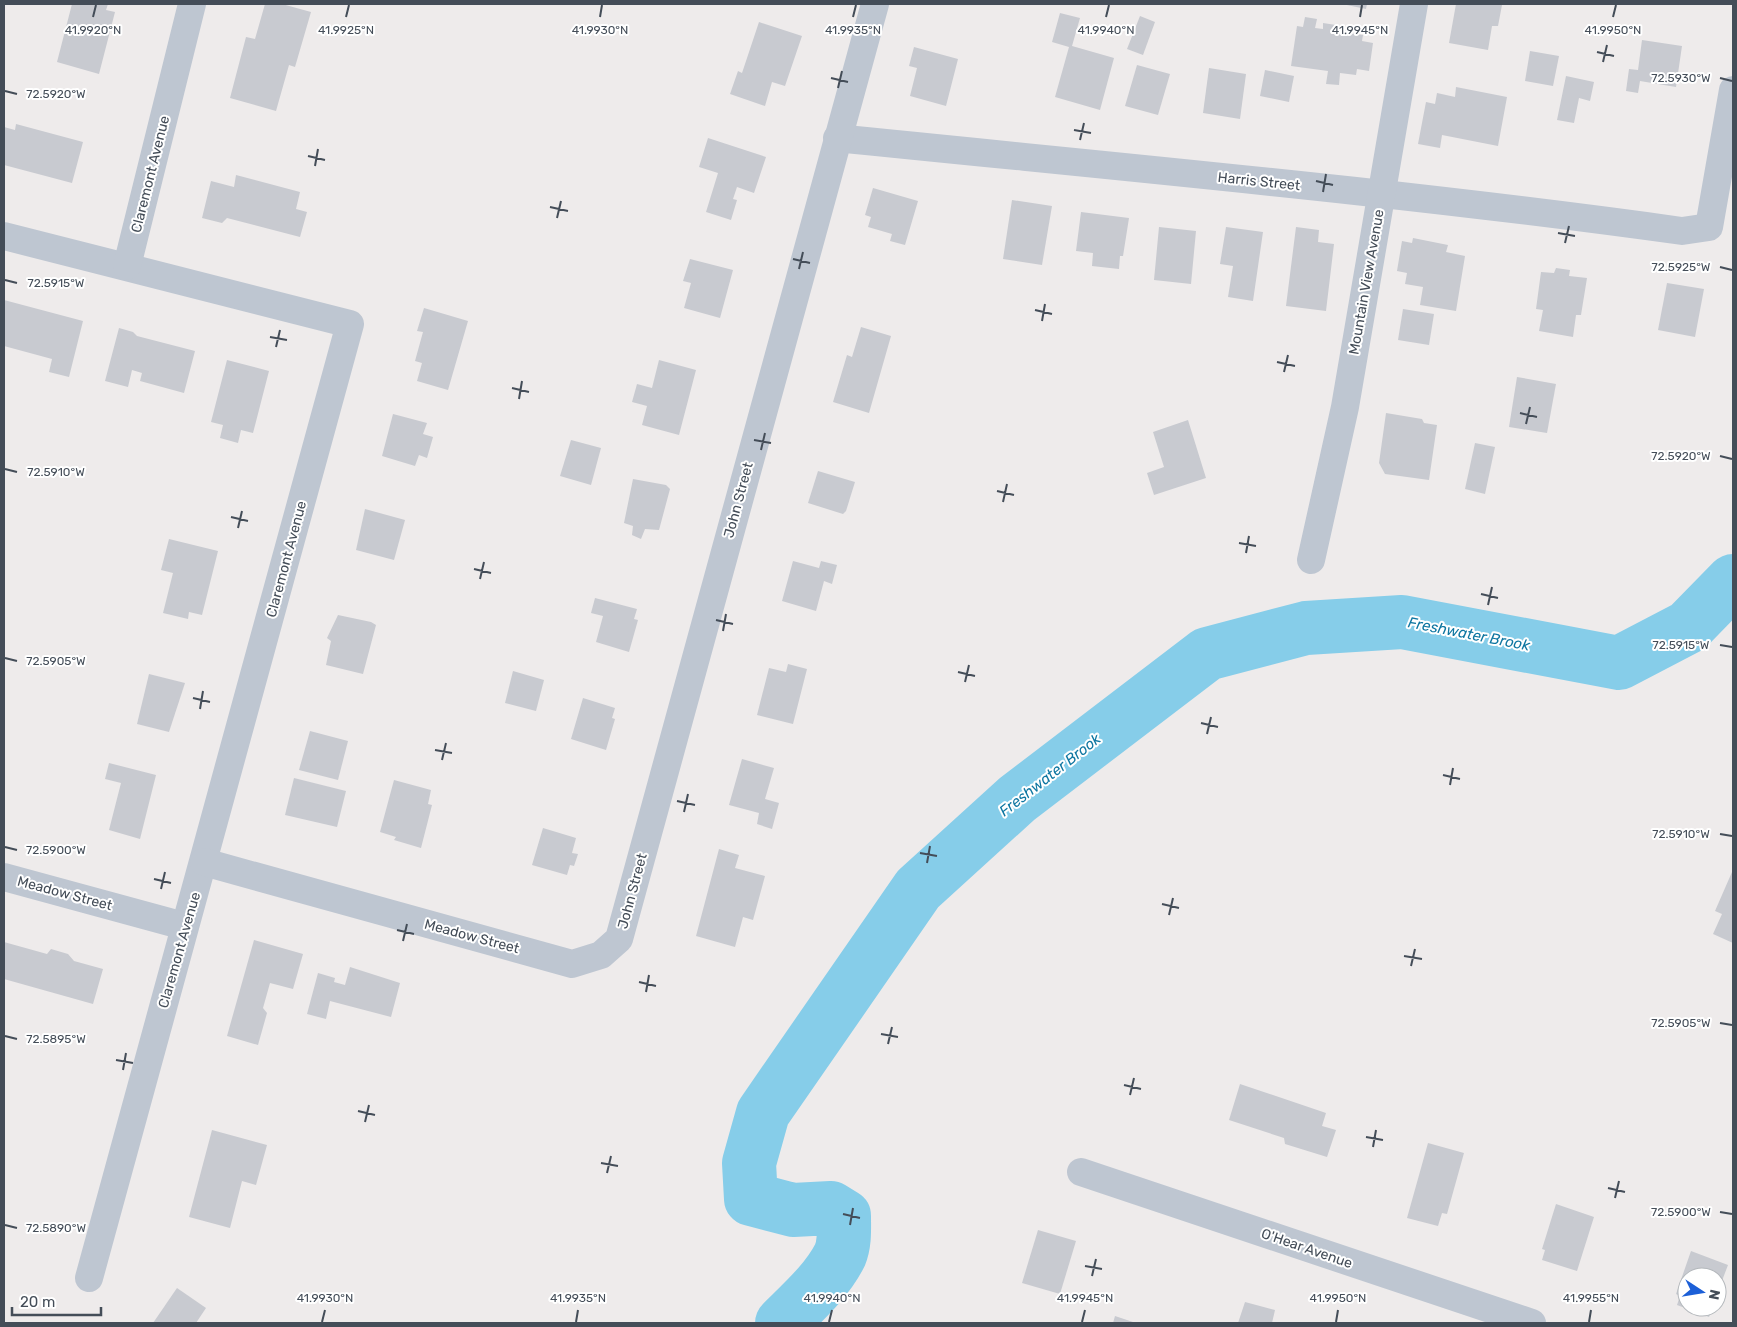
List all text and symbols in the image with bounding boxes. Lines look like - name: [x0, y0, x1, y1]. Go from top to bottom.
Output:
- text: 41.9920°N: [65, 23, 121, 37]
- text: 41.9925°N: [318, 23, 374, 37]
- text: 41.9930°N: [572, 23, 628, 37]
- text: 41.9935°N: [825, 23, 881, 37]
- text: 41.9940°N: [1078, 23, 1134, 37]
- text: 41.9945°N: [1332, 23, 1388, 37]
- text: 41.9950°N: [1585, 23, 1641, 37]
- text: 72.5930°W: [1651, 71, 1711, 85]
- text: 72.5920°W: [26, 87, 86, 101]
- street label: Claremont Avenue: [128, 114, 173, 234]
- street label: Harris Street: [1217, 169, 1302, 194]
- street label: Mountain View Avenue: [1345, 208, 1388, 356]
- text: 72.5925°W: [1652, 260, 1711, 274]
- text: 72.5915°W: [27, 276, 85, 290]
- text: 72.5920°W: [1651, 449, 1711, 463]
- street label: John Street: [720, 460, 757, 540]
- text: 72.5910°W: [27, 465, 85, 479]
- street label: Claremont Avenue: [263, 499, 310, 619]
- water label: Freshwater Brook: [1406, 613, 1532, 655]
- text: 72.5915°W: [1652, 638, 1710, 652]
- text: 72.5905°W: [26, 654, 86, 668]
- water label: Freshwater Brook: [996, 730, 1105, 820]
- text: 72.5910°W: [1652, 827, 1710, 841]
- text: 72.5900°W: [26, 843, 86, 857]
- street label: John Street: [614, 851, 651, 931]
- street label: Meadow Street: [15, 873, 115, 914]
- street label: Claremont Avenue: [155, 890, 204, 1010]
- street label: Meadow Street: [422, 916, 522, 957]
- text: 72.5905°W: [1651, 1016, 1711, 1030]
- text: 72.5895°W: [26, 1032, 86, 1046]
- text: 72.5900°W: [1651, 1205, 1711, 1219]
- text: 72.5890°W: [26, 1221, 86, 1235]
- street label: O'Hear Avenue: [1259, 1225, 1355, 1272]
- north arrow: [1677, 1267, 1727, 1317]
- scale bar: [12, 1284, 101, 1316]
- text: N: [1705, 1288, 1724, 1301]
- text: 41.9930°N: [297, 1291, 353, 1305]
- text: 41.9935°N: [550, 1291, 606, 1305]
- text: 41.9940°N: [804, 1291, 860, 1305]
- text: 41.9945°N: [1057, 1291, 1113, 1305]
- text: 41.9950°N: [1310, 1291, 1366, 1305]
- text: 41.9955°N: [1563, 1291, 1619, 1305]
- text: 20 m: [20, 1293, 55, 1311]

